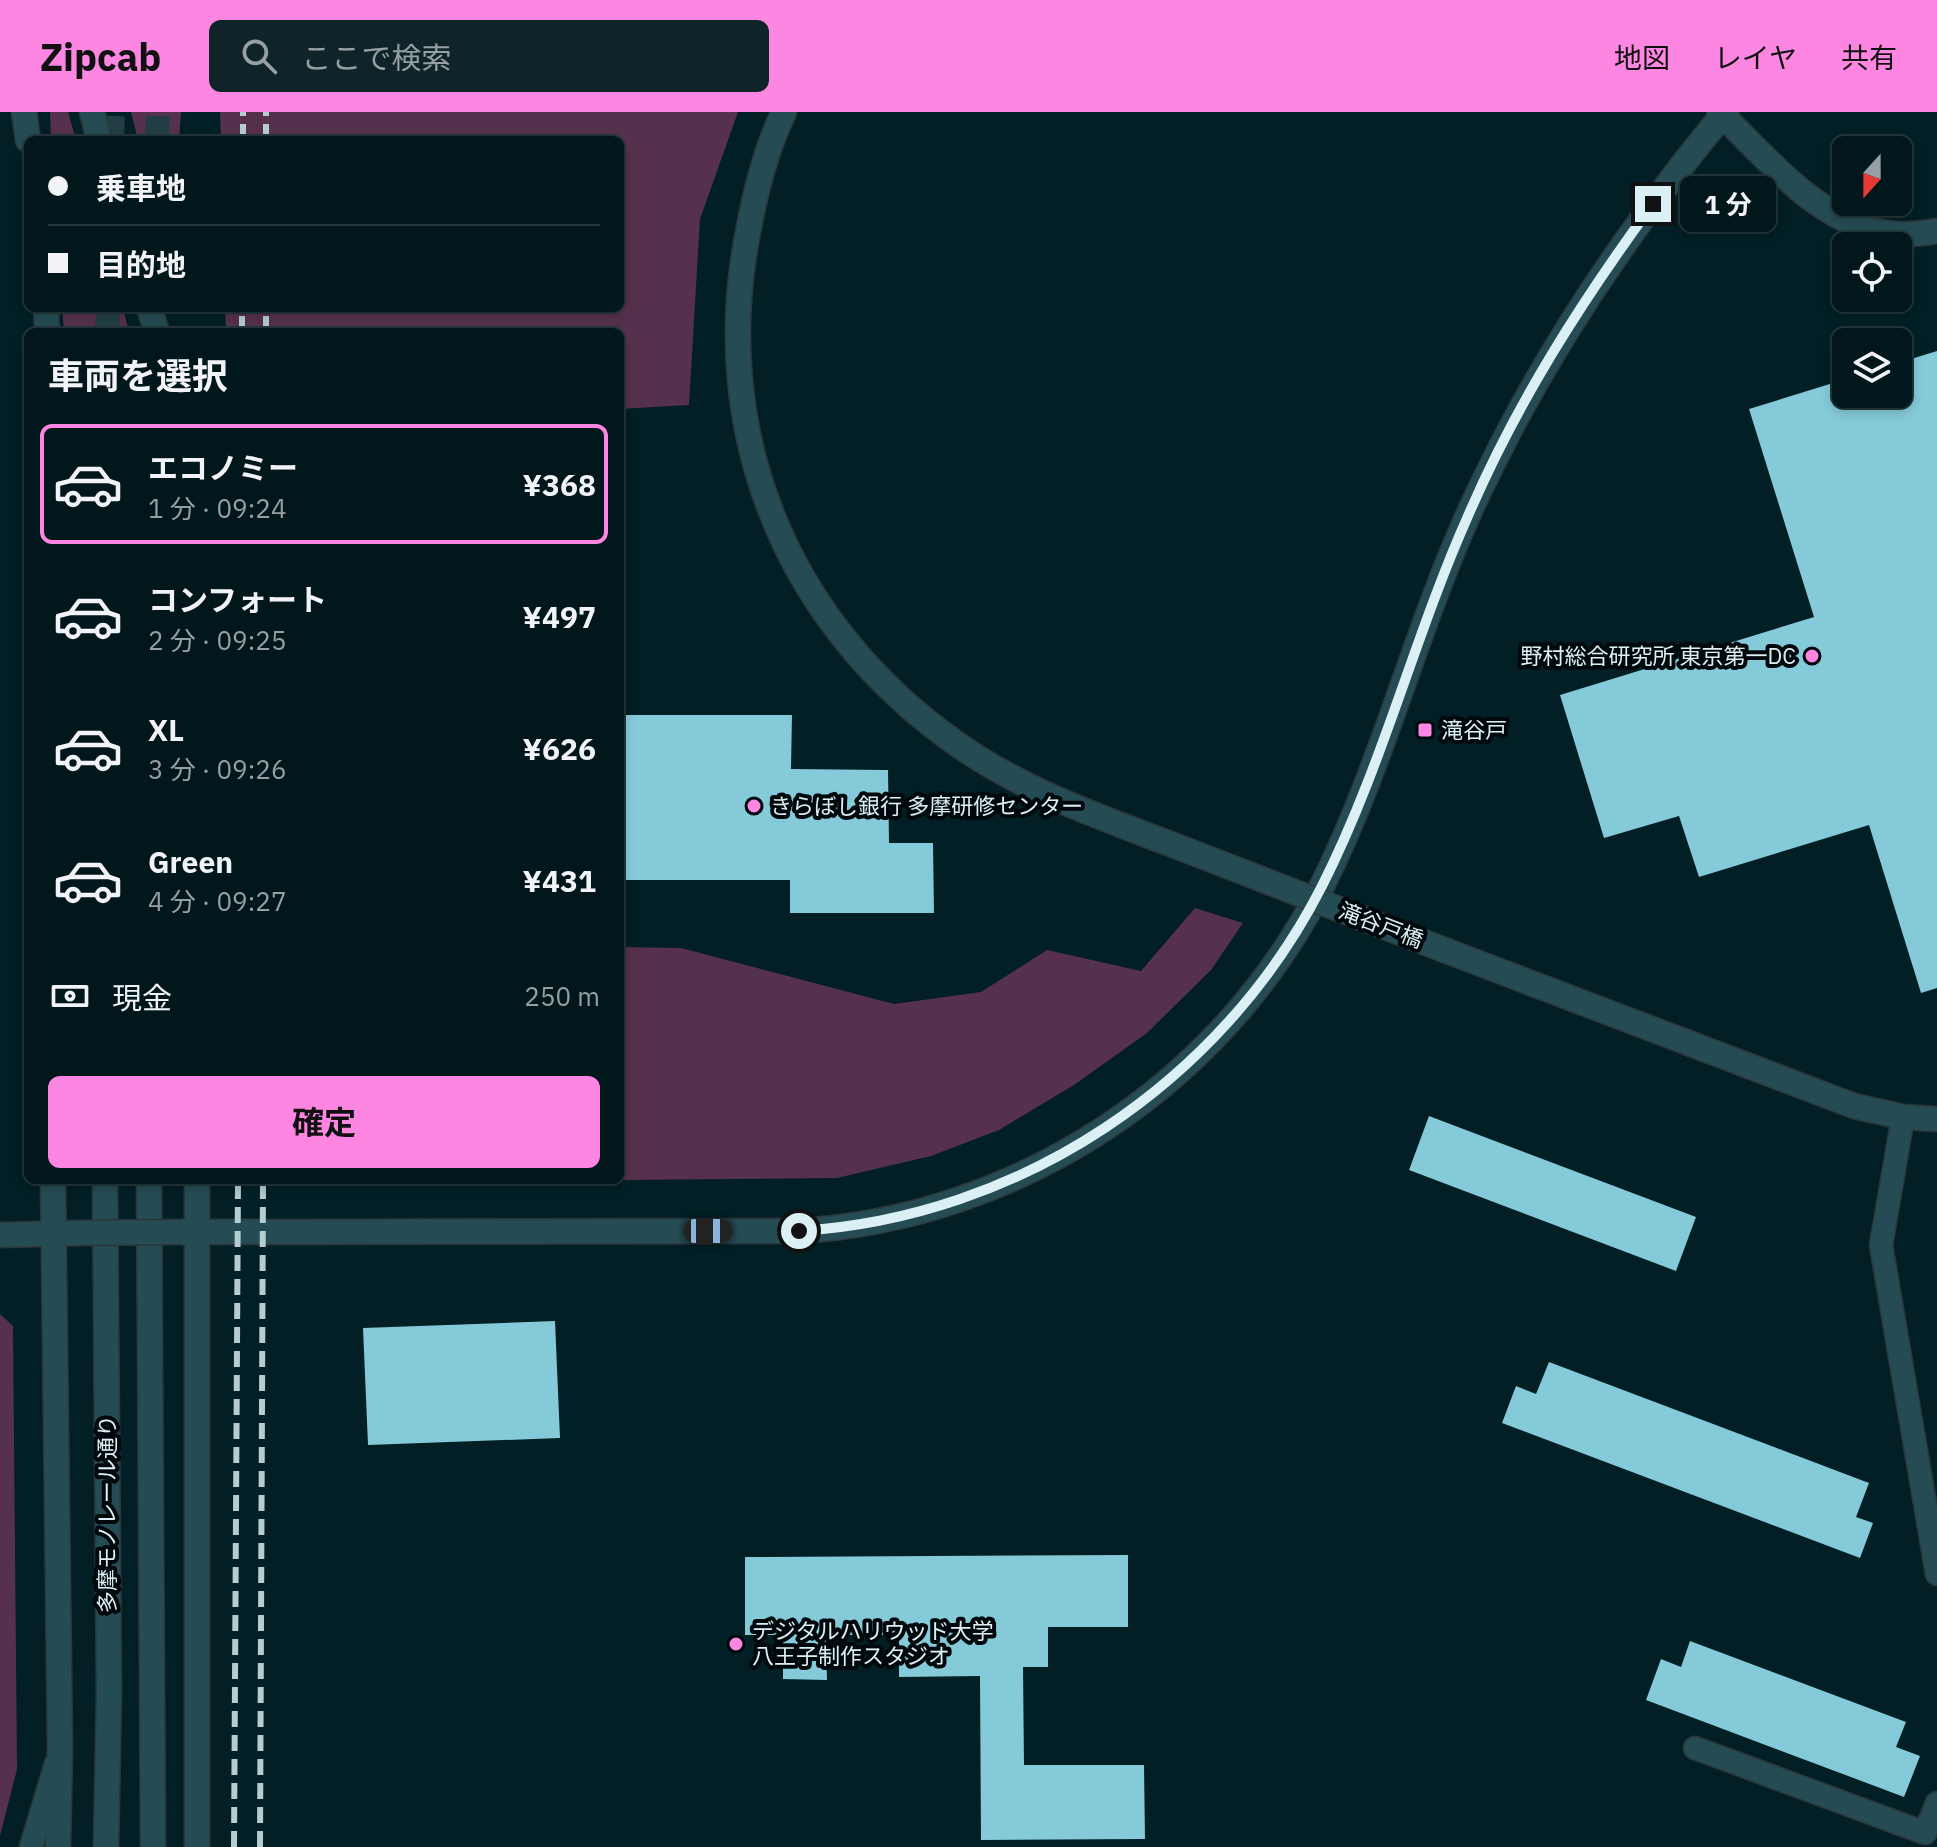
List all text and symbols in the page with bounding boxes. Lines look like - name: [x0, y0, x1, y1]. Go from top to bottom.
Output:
- search box: [209, 20, 769, 92]
- text: Zipcab: [40, 32, 161, 81]
- icon: search: [237, 34, 281, 78]
- text: ここで検索: [301, 38, 451, 77]
- text: 地図: [1614, 39, 1670, 76]
- text: レイヤ: [1714, 39, 1797, 76]
- text: 共有: [1841, 39, 1897, 76]
- north arrow: [1832, 136, 1912, 216]
- map controls: [1832, 136, 1912, 408]
- text: 乗車地: [96, 168, 186, 207]
- callout: 1 分: [1681, 176, 1777, 232]
- route end: [1635, 186, 1671, 222]
- text: 1 分: [1704, 187, 1752, 221]
- button: locate: [1832, 232, 1912, 312]
- text: 目的地: [96, 245, 186, 284]
- button: layers: [1832, 328, 1912, 408]
- text: 車両を選択: [48, 352, 228, 399]
- icon: car: [52, 448, 124, 520]
- text: エコノミー: [148, 448, 298, 487]
- text: ¥368: [523, 465, 596, 504]
- text: 1 分 · 09:24: [148, 491, 286, 525]
- icon: car: [52, 580, 124, 652]
- text: コンフォート: [148, 580, 327, 619]
- text: ¥497: [523, 597, 596, 636]
- text: 2 分 · 09:25: [148, 623, 286, 657]
- place label: 野村総合研究所 東京第一DC: [1520, 641, 1796, 670]
- marker: 野村総合研究所 東京第一DC: [1803, 647, 1821, 665]
- text: XL: [148, 710, 184, 749]
- icon: car: [52, 712, 124, 784]
- place label: 滝谷戸: [1441, 715, 1507, 744]
- marker: 滝谷戸: [1416, 721, 1434, 739]
- text: ¥626: [523, 729, 596, 768]
- text: 3 分 · 09:26: [148, 752, 286, 786]
- place label: きらぼし銀行 多摩研修センター: [770, 791, 1083, 820]
- marker: きらぼし銀行 多摩研修センター: [745, 797, 763, 815]
- text: Green: [148, 842, 233, 881]
- icon: car: [52, 844, 124, 916]
- text: ¥431: [523, 861, 596, 900]
- text: 4 分 · 09:27: [148, 884, 286, 918]
- street label: 滝谷戸橋: [1335, 895, 1427, 954]
- icon: cash: [48, 974, 92, 1018]
- text: 現金: [112, 978, 172, 1017]
- text: 250 m: [524, 979, 600, 1013]
- button: 確定: [48, 1076, 600, 1168]
- route start: [781, 1213, 817, 1249]
- car: [684, 1219, 732, 1243]
- street label: 多摩モノレール通り: [92, 1415, 121, 1613]
- place label: デジタルハリウッド大学 八王子制作スタジオ: [752, 1616, 994, 1670]
- marker: デジタルハリウッド大学 八王子制作スタジオ: [727, 1635, 745, 1653]

